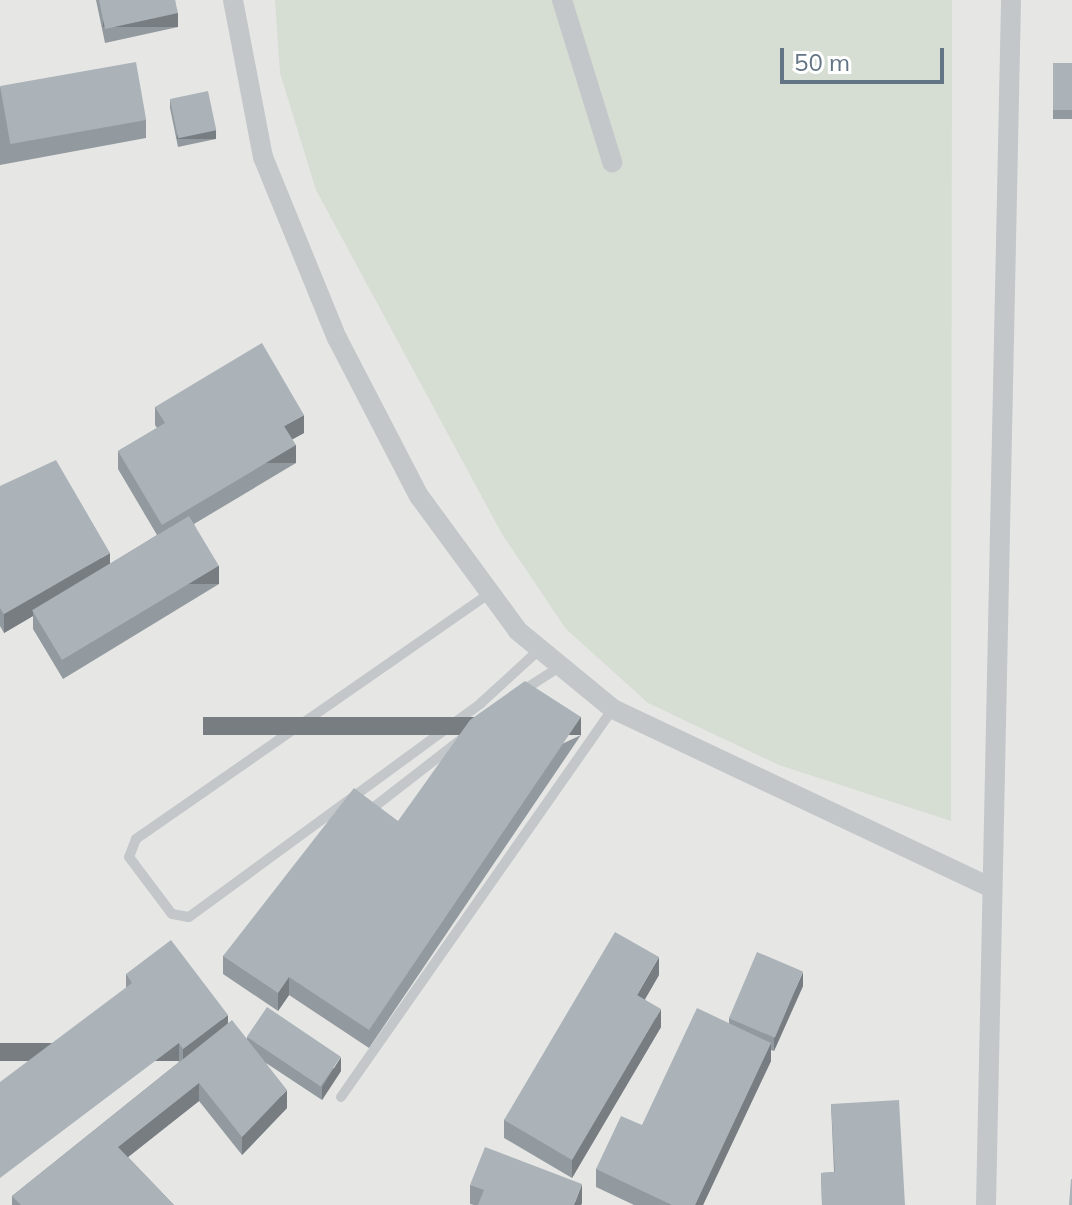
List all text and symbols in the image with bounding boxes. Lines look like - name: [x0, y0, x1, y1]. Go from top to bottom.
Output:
- scale bar: [784, 32, 948, 82]
- text: 50 m: [794, 47, 850, 77]

